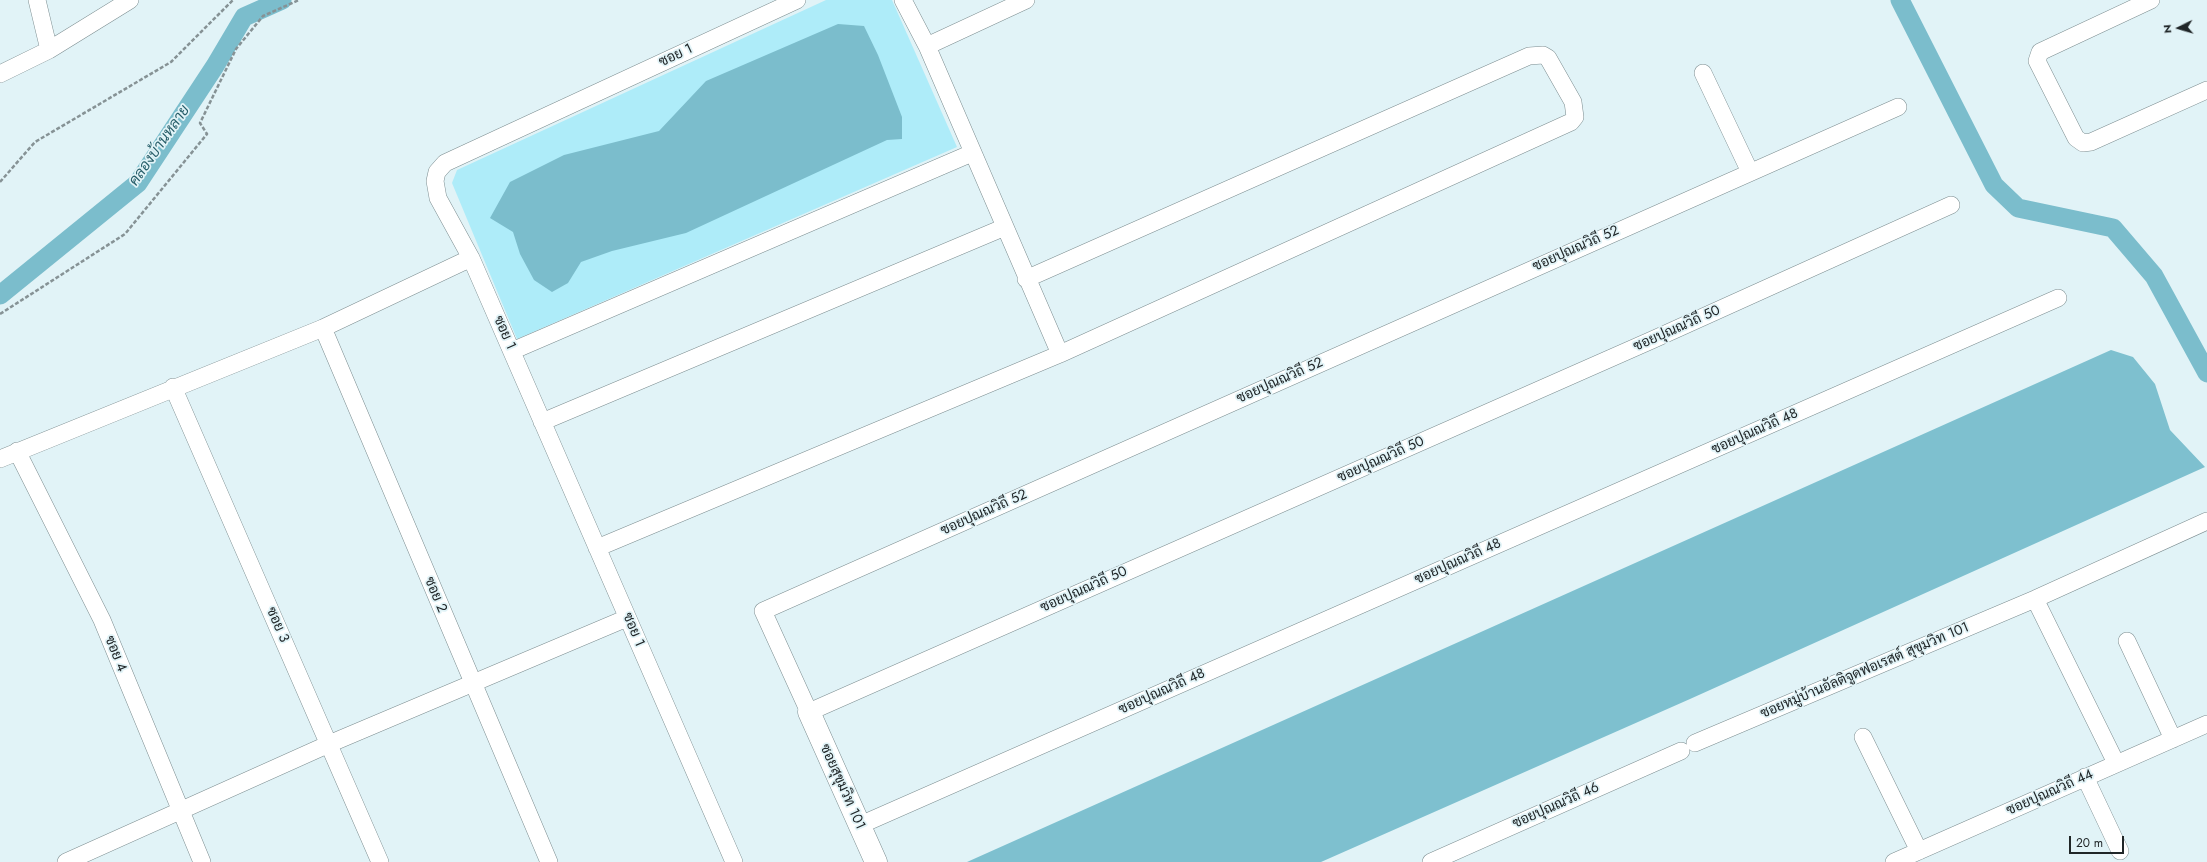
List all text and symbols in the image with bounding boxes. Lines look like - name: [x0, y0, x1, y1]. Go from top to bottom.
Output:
- north arrow: [2159, 8, 2199, 48]
- text: N: [2159, 24, 2175, 34]
- street label: ซอย 1: [656, 41, 696, 71]
- water label: คลองบ้านหลาย: [126, 102, 194, 190]
- street label: ซอยปุณณวิถี 52: [1530, 222, 1622, 276]
- street label: ซอยปุณณวิถี 50: [1631, 302, 1723, 356]
- street label: ซอย 1: [489, 313, 519, 353]
- street label: ซอยปุณณวิถี 52: [1234, 354, 1326, 408]
- street label: ซอยปุณณวิถี 48: [1709, 405, 1801, 459]
- street label: ซอยปุณณวิถี 50: [1335, 433, 1427, 487]
- street label: ซอยปุณณวิถี 52: [938, 486, 1030, 540]
- street label: ซอยปุณณวิถี 48: [1412, 535, 1504, 589]
- street label: ซอยปุณณวิถี 50: [1038, 563, 1130, 617]
- street label: ซอย 2: [420, 575, 450, 615]
- street label: ซอย 3: [262, 605, 292, 645]
- street label: ซอย 1: [618, 610, 648, 650]
- street label: ซอยหมู่บ้านอัลติจูดฟอเรสต์ สุขุมวิท 101: [1758, 619, 1972, 723]
- street label: ซอย 4: [100, 634, 130, 674]
- street label: ซอยปุณณวิถี 48: [1116, 665, 1208, 719]
- street label: ซอยสุขุมวิท 101: [816, 742, 868, 832]
- street label: ซอยปุณณวิถี 44: [2004, 766, 2096, 820]
- street label: ซอยปุณณวิถี 46: [1510, 779, 1602, 833]
- scale bar: [2071, 828, 2126, 854]
- text: 20 m: [2076, 834, 2103, 852]

